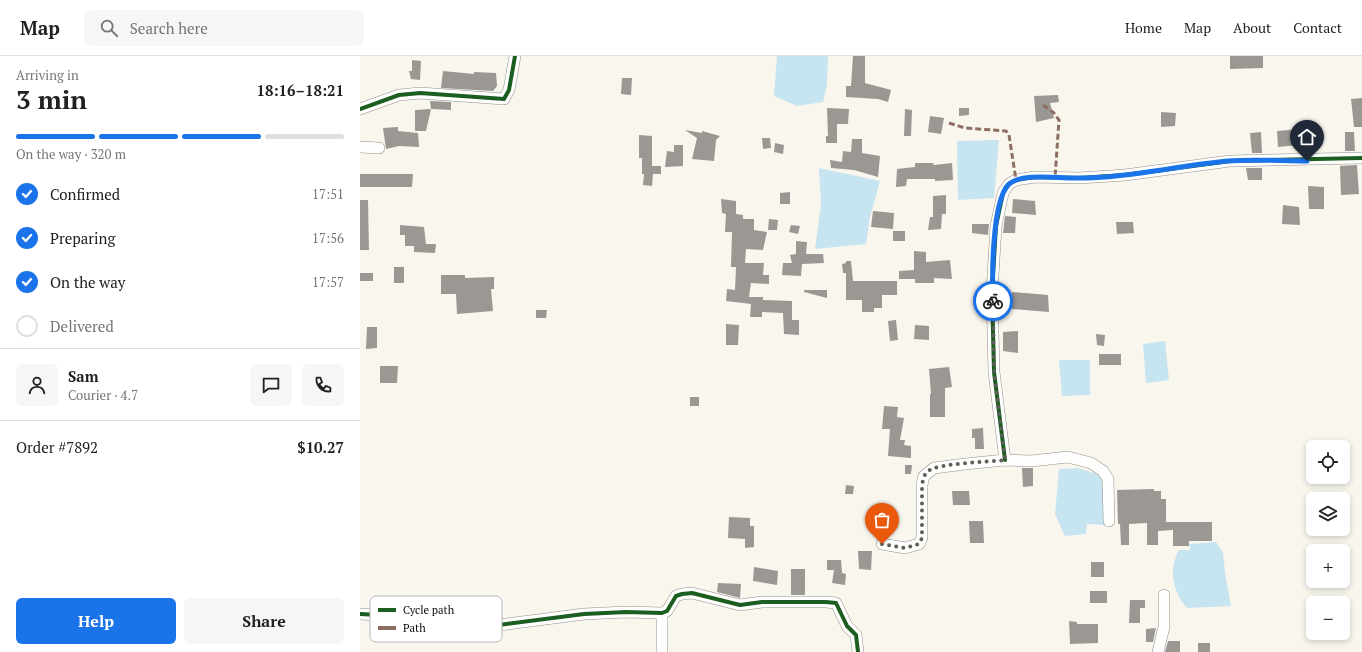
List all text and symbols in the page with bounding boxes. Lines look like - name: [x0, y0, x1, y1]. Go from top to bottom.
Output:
- search box: [84, 10, 364, 46]
- text: Map: [20, 15, 60, 40]
- icon: search: [98, 17, 120, 39]
- text: Search here: [130, 18, 208, 38]
- text: Home: [1125, 18, 1162, 37]
- text: Map: [1184, 18, 1211, 37]
- text: About: [1233, 18, 1271, 37]
- text: Contact: [1293, 18, 1342, 37]
- text: Arriving in: [16, 66, 79, 84]
- text: 18:16–18:21: [257, 80, 344, 100]
- text: 3 min: [16, 82, 87, 116]
- pin: [1290, 120, 1324, 161]
- icon: home: [1296, 126, 1318, 148]
- text: On the way · 320 m: [16, 145, 126, 163]
- icon: check: [16, 183, 38, 205]
- text: Confirmed: [50, 184, 120, 204]
- text: 17:51: [312, 185, 344, 203]
- icon: check: [16, 227, 38, 249]
- text: Preparing: [50, 228, 115, 248]
- text: 17:56: [312, 229, 344, 247]
- icon: check: [16, 271, 38, 293]
- text: On the way: [50, 272, 125, 292]
- text: 17:57: [312, 273, 344, 291]
- courier: [973, 281, 1013, 321]
- icon: bike: [982, 290, 1004, 312]
- text: Delivered: [50, 316, 114, 336]
- button: person: [16, 364, 58, 406]
- button: chat: [250, 364, 292, 406]
- button: phone: [302, 364, 344, 406]
- text: Sam: [68, 366, 99, 386]
- text: Courier · 4.7: [68, 386, 138, 404]
- text: Order #7892: [16, 437, 98, 457]
- text: $10.27: [297, 437, 344, 457]
- map controls: [1306, 440, 1350, 640]
- button: locate: [1306, 440, 1350, 484]
- button: layers: [1306, 492, 1350, 536]
- pin: [865, 503, 899, 544]
- icon: bag: [871, 509, 893, 531]
- button: +: [1306, 544, 1350, 588]
- legend: [370, 596, 502, 642]
- button: −: [1306, 596, 1350, 640]
- button: Help: [16, 598, 176, 644]
- button: Share: [184, 598, 344, 644]
- text: Cycle path: [403, 603, 455, 617]
- text: Path: [403, 621, 426, 635]

